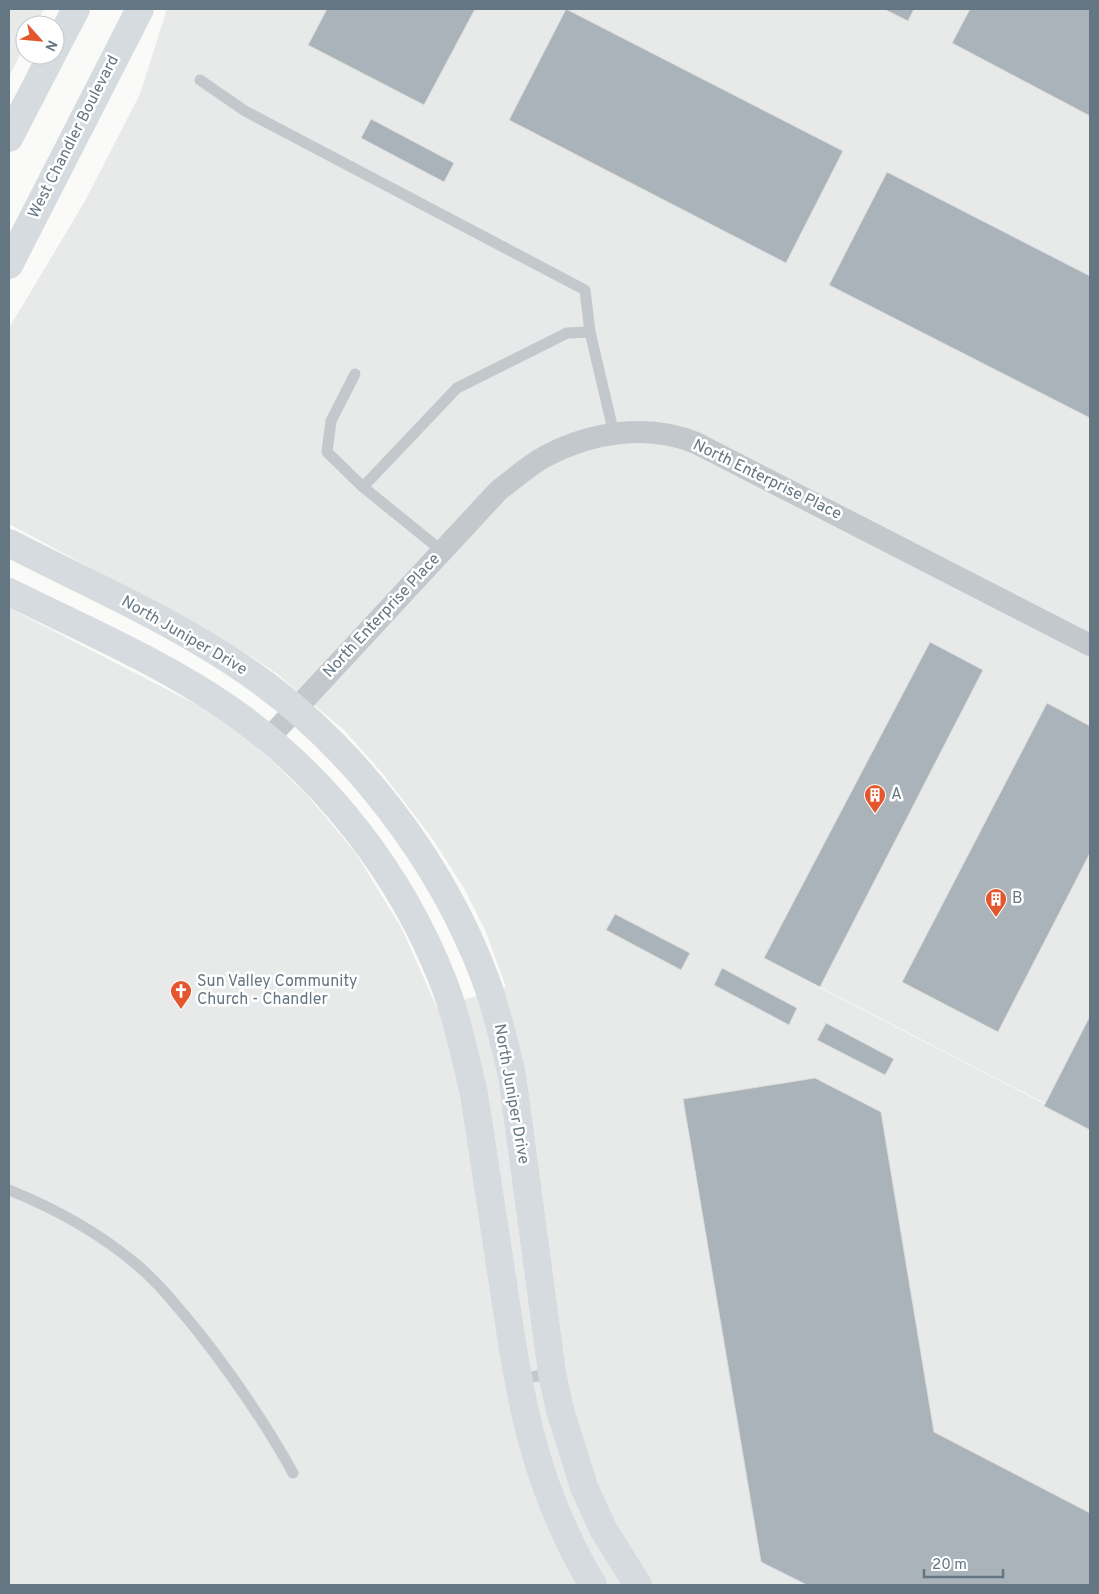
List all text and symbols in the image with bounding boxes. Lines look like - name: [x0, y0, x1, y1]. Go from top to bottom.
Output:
- north arrow: [15, 15, 65, 65]
- text: N: [40, 37, 60, 54]
- street label: West Chandler Boulevard: [24, 52, 124, 222]
- street label: North Enterprise Place: [689, 435, 845, 525]
- street label: North Enterprise Place: [319, 550, 445, 682]
- street label: North Juniper Drive: [117, 592, 251, 680]
- building icon: A: [863, 783, 887, 814]
- place label: A: [891, 785, 902, 805]
- building icon: B: [984, 887, 1008, 918]
- place label: B: [1012, 889, 1023, 909]
- place label: Sun Valley Community Church - Chandler: [197, 972, 357, 1010]
- church icon: Sun Valley Community Church - Chandler: [169, 979, 193, 1010]
- street label: North Juniper Drive: [489, 1022, 533, 1166]
- scale bar: [924, 1546, 1003, 1578]
- text: 20 m: [932, 1556, 967, 1575]

